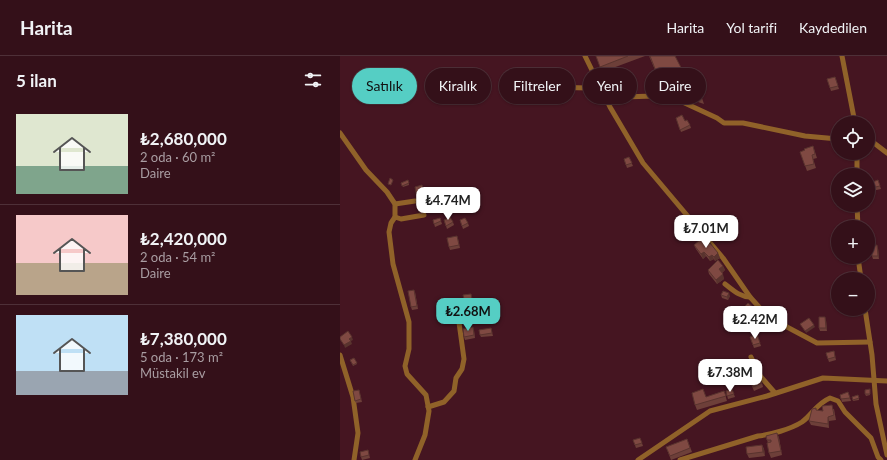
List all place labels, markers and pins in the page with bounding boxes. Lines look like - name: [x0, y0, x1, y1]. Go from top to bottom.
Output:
- pin: ₺4.74M: [415, 187, 481, 221]
- pin: ₺7.01M: [673, 215, 739, 249]
- pin: ₺2.68M: [435, 298, 501, 332]
- pin: ₺2.42M: [722, 306, 788, 340]
- pin: ₺7.38M: [697, 359, 763, 393]

